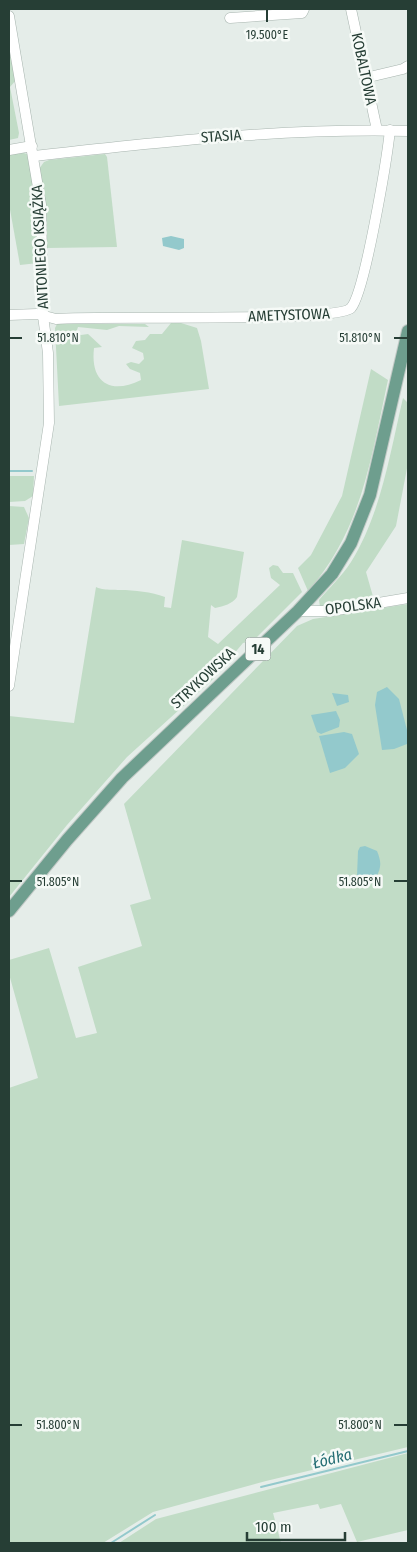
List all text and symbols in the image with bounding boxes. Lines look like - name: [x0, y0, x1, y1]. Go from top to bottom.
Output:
- text: 19.500°E: [246, 28, 289, 42]
- street label: KOBALTOWA: [348, 31, 380, 107]
- street label: STASIA: [200, 126, 242, 146]
- street label: ANTONIEGO KSIĄŻKA: [28, 184, 52, 309]
- street label: AMETYSTOWA: [248, 305, 330, 325]
- text: 51.810°N: [37, 331, 79, 345]
- text: 51.810°N: [339, 331, 381, 345]
- street label: OPOLSKA: [324, 593, 382, 619]
- road number: 14: [246, 638, 270, 661]
- street label: STRYKOWSKA: [167, 644, 239, 712]
- text: 51.805°N: [37, 875, 79, 889]
- text: 51.805°N: [339, 875, 381, 889]
- text: 51.800°N: [36, 1418, 80, 1432]
- text: 51.800°N: [338, 1418, 382, 1432]
- water label: Łódka: [310, 1444, 354, 1473]
- scale bar: [247, 1510, 344, 1542]
- text: 100 m: [255, 1518, 292, 1536]

